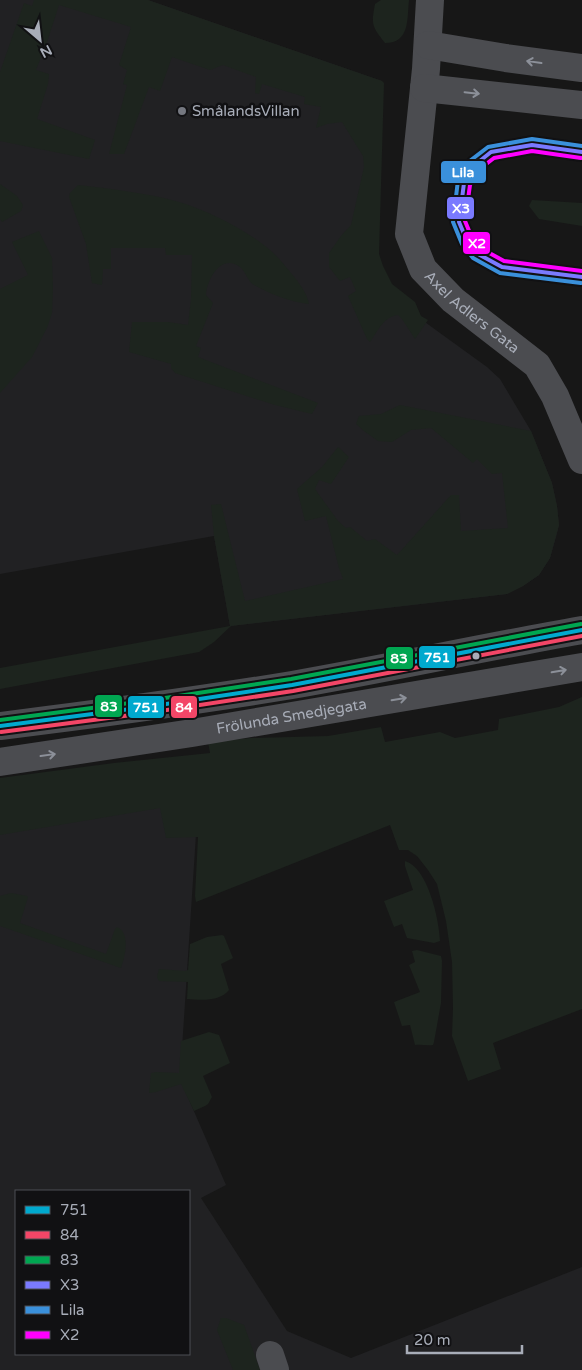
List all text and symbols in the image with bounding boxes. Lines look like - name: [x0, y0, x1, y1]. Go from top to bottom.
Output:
- north arrow: [15, 15, 65, 65]
- text: N: [37, 41, 55, 61]
- one-way arrow: [526, 57, 542, 67]
- one-way arrow: [464, 88, 480, 98]
- place label: SmålandsVillan: [192, 102, 300, 120]
- marker: SmålandsVillan: [176, 105, 188, 117]
- line badge: Lila: [440, 160, 487, 184]
- text: Lila: [452, 164, 475, 181]
- line badge: X3: [446, 196, 475, 220]
- text: X3: [452, 200, 470, 217]
- line badge: X2: [462, 231, 491, 255]
- text: X2: [468, 235, 486, 252]
- street label: Axel Adlers Gata: [421, 267, 523, 357]
- line badge: 751: [418, 645, 456, 669]
- line badge: 83: [385, 646, 414, 670]
- text: 751: [424, 649, 450, 666]
- text: 83: [390, 650, 408, 667]
- unlabelled marker: [471, 651, 481, 661]
- one-way arrow: [551, 666, 567, 676]
- line badge: 83: [94, 694, 123, 718]
- one-way arrow: [390, 694, 406, 704]
- line badge: 751: [127, 695, 165, 719]
- line badge: 84: [170, 695, 198, 719]
- street label: Frölunda Smedjegata: [215, 695, 368, 738]
- text: 83: [100, 698, 118, 715]
- text: 751: [133, 699, 159, 716]
- text: 84: [175, 699, 193, 716]
- one-way arrow: [40, 750, 56, 760]
- legend: [15, 1190, 190, 1355]
- text: 751: [60, 1201, 88, 1219]
- text: 84: [60, 1226, 79, 1244]
- text: 83: [60, 1251, 79, 1269]
- text: X3: [60, 1276, 80, 1294]
- text: Lila: [60, 1301, 85, 1319]
- scale bar: [407, 1322, 522, 1354]
- text: X2: [60, 1326, 80, 1344]
- text: 20 m: [414, 1331, 451, 1349]

